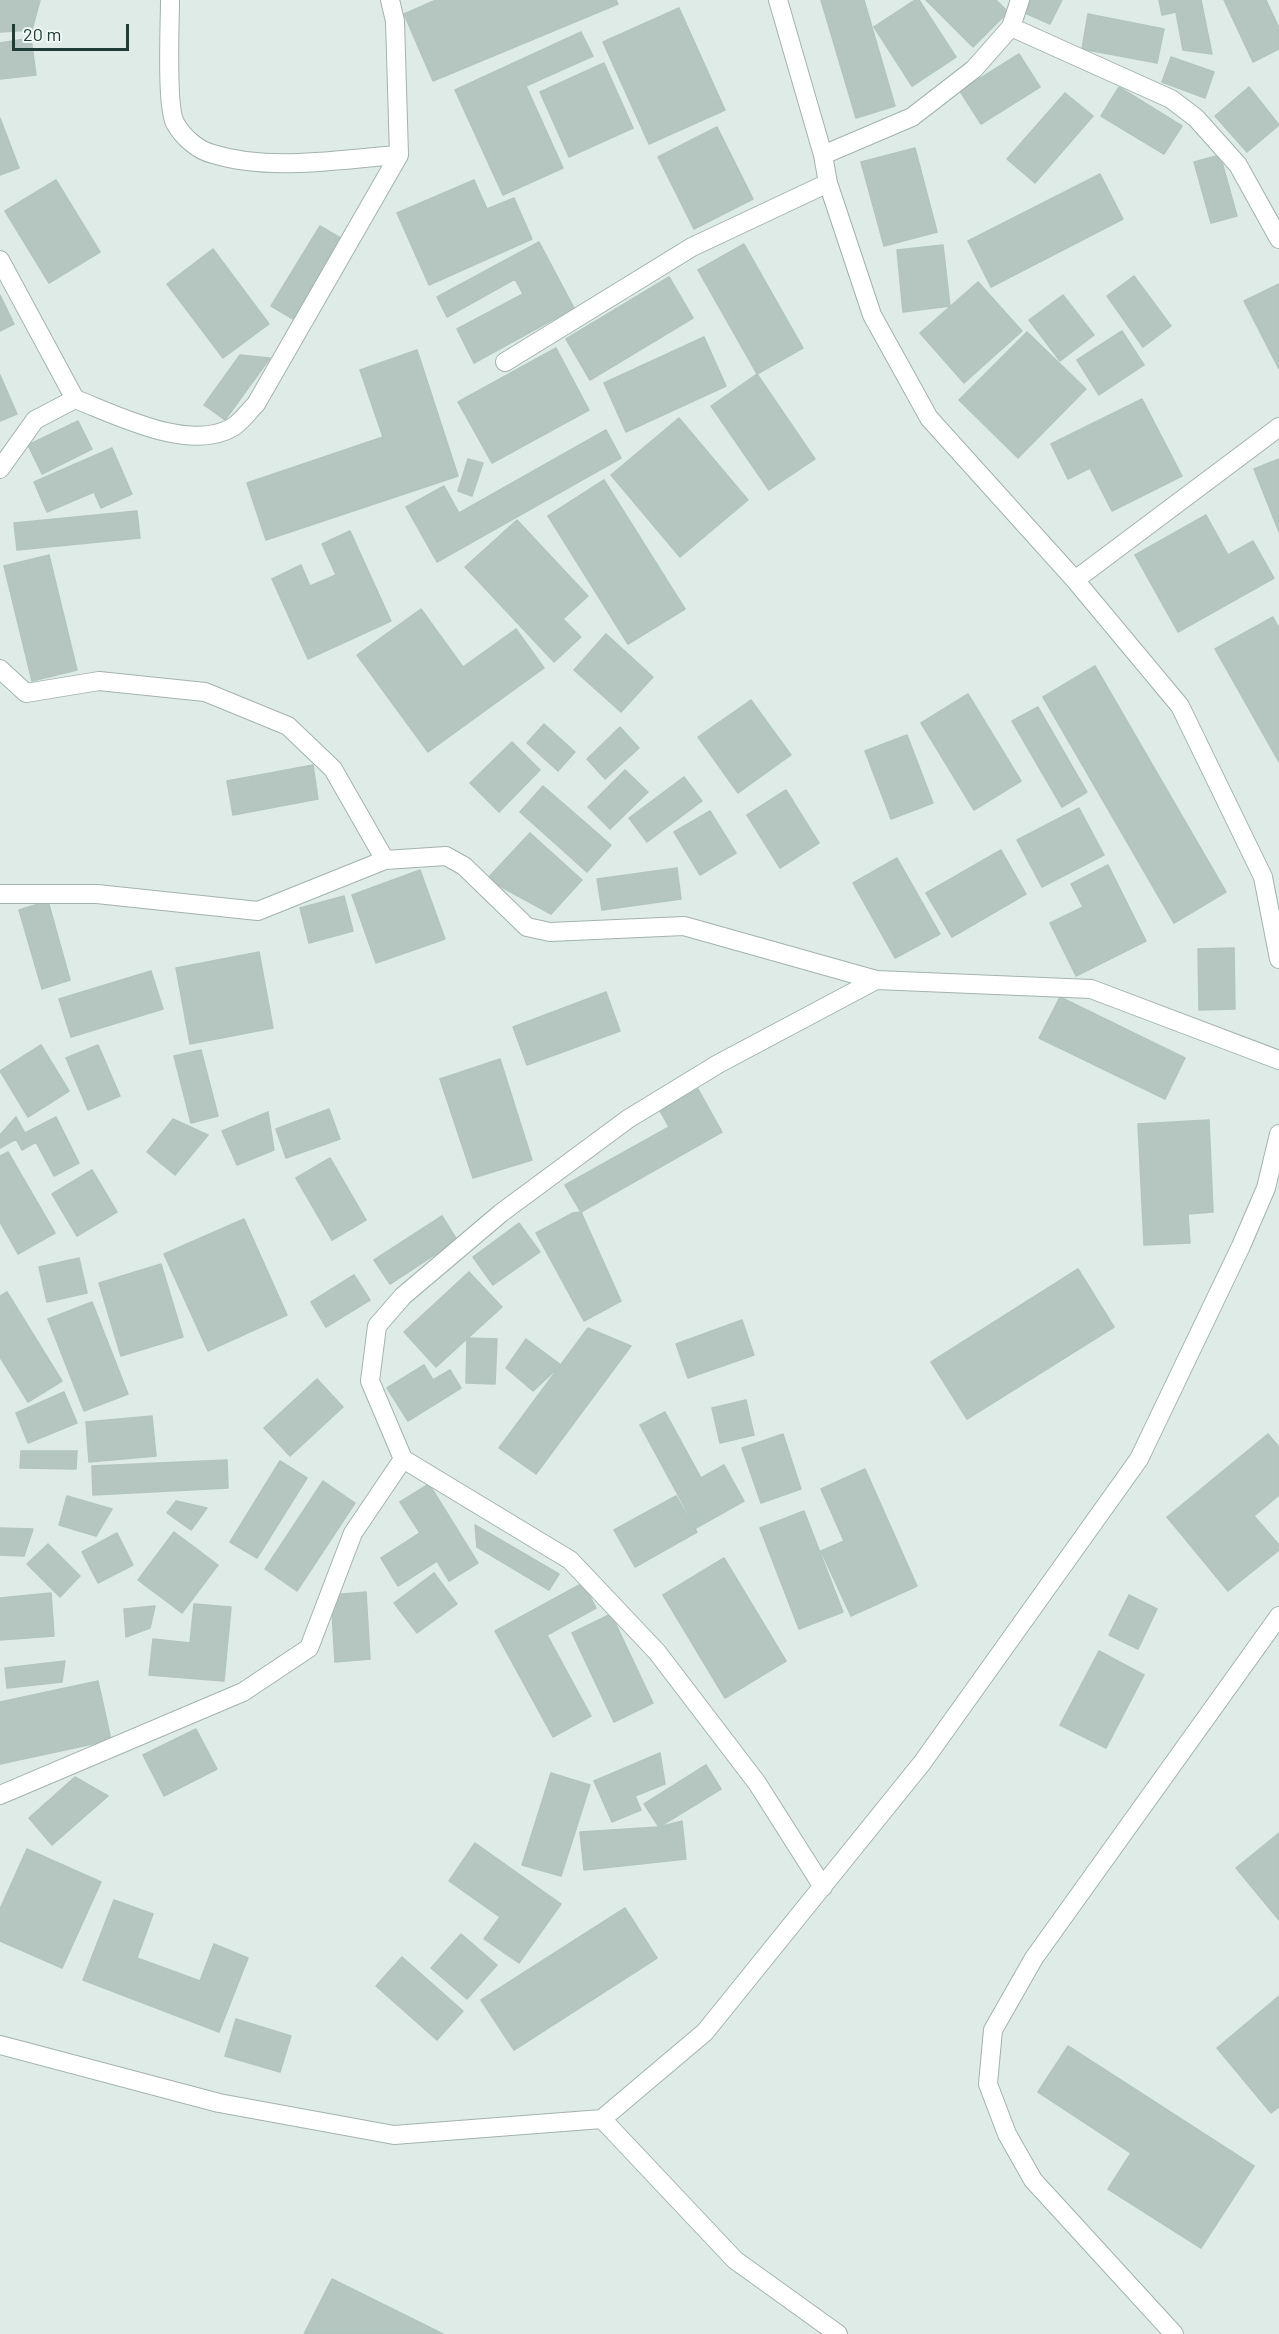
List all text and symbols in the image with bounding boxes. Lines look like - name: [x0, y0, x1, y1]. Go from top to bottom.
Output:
- scale bar: [15, 12, 132, 50]
- text: 20 m: [23, 23, 61, 45]

